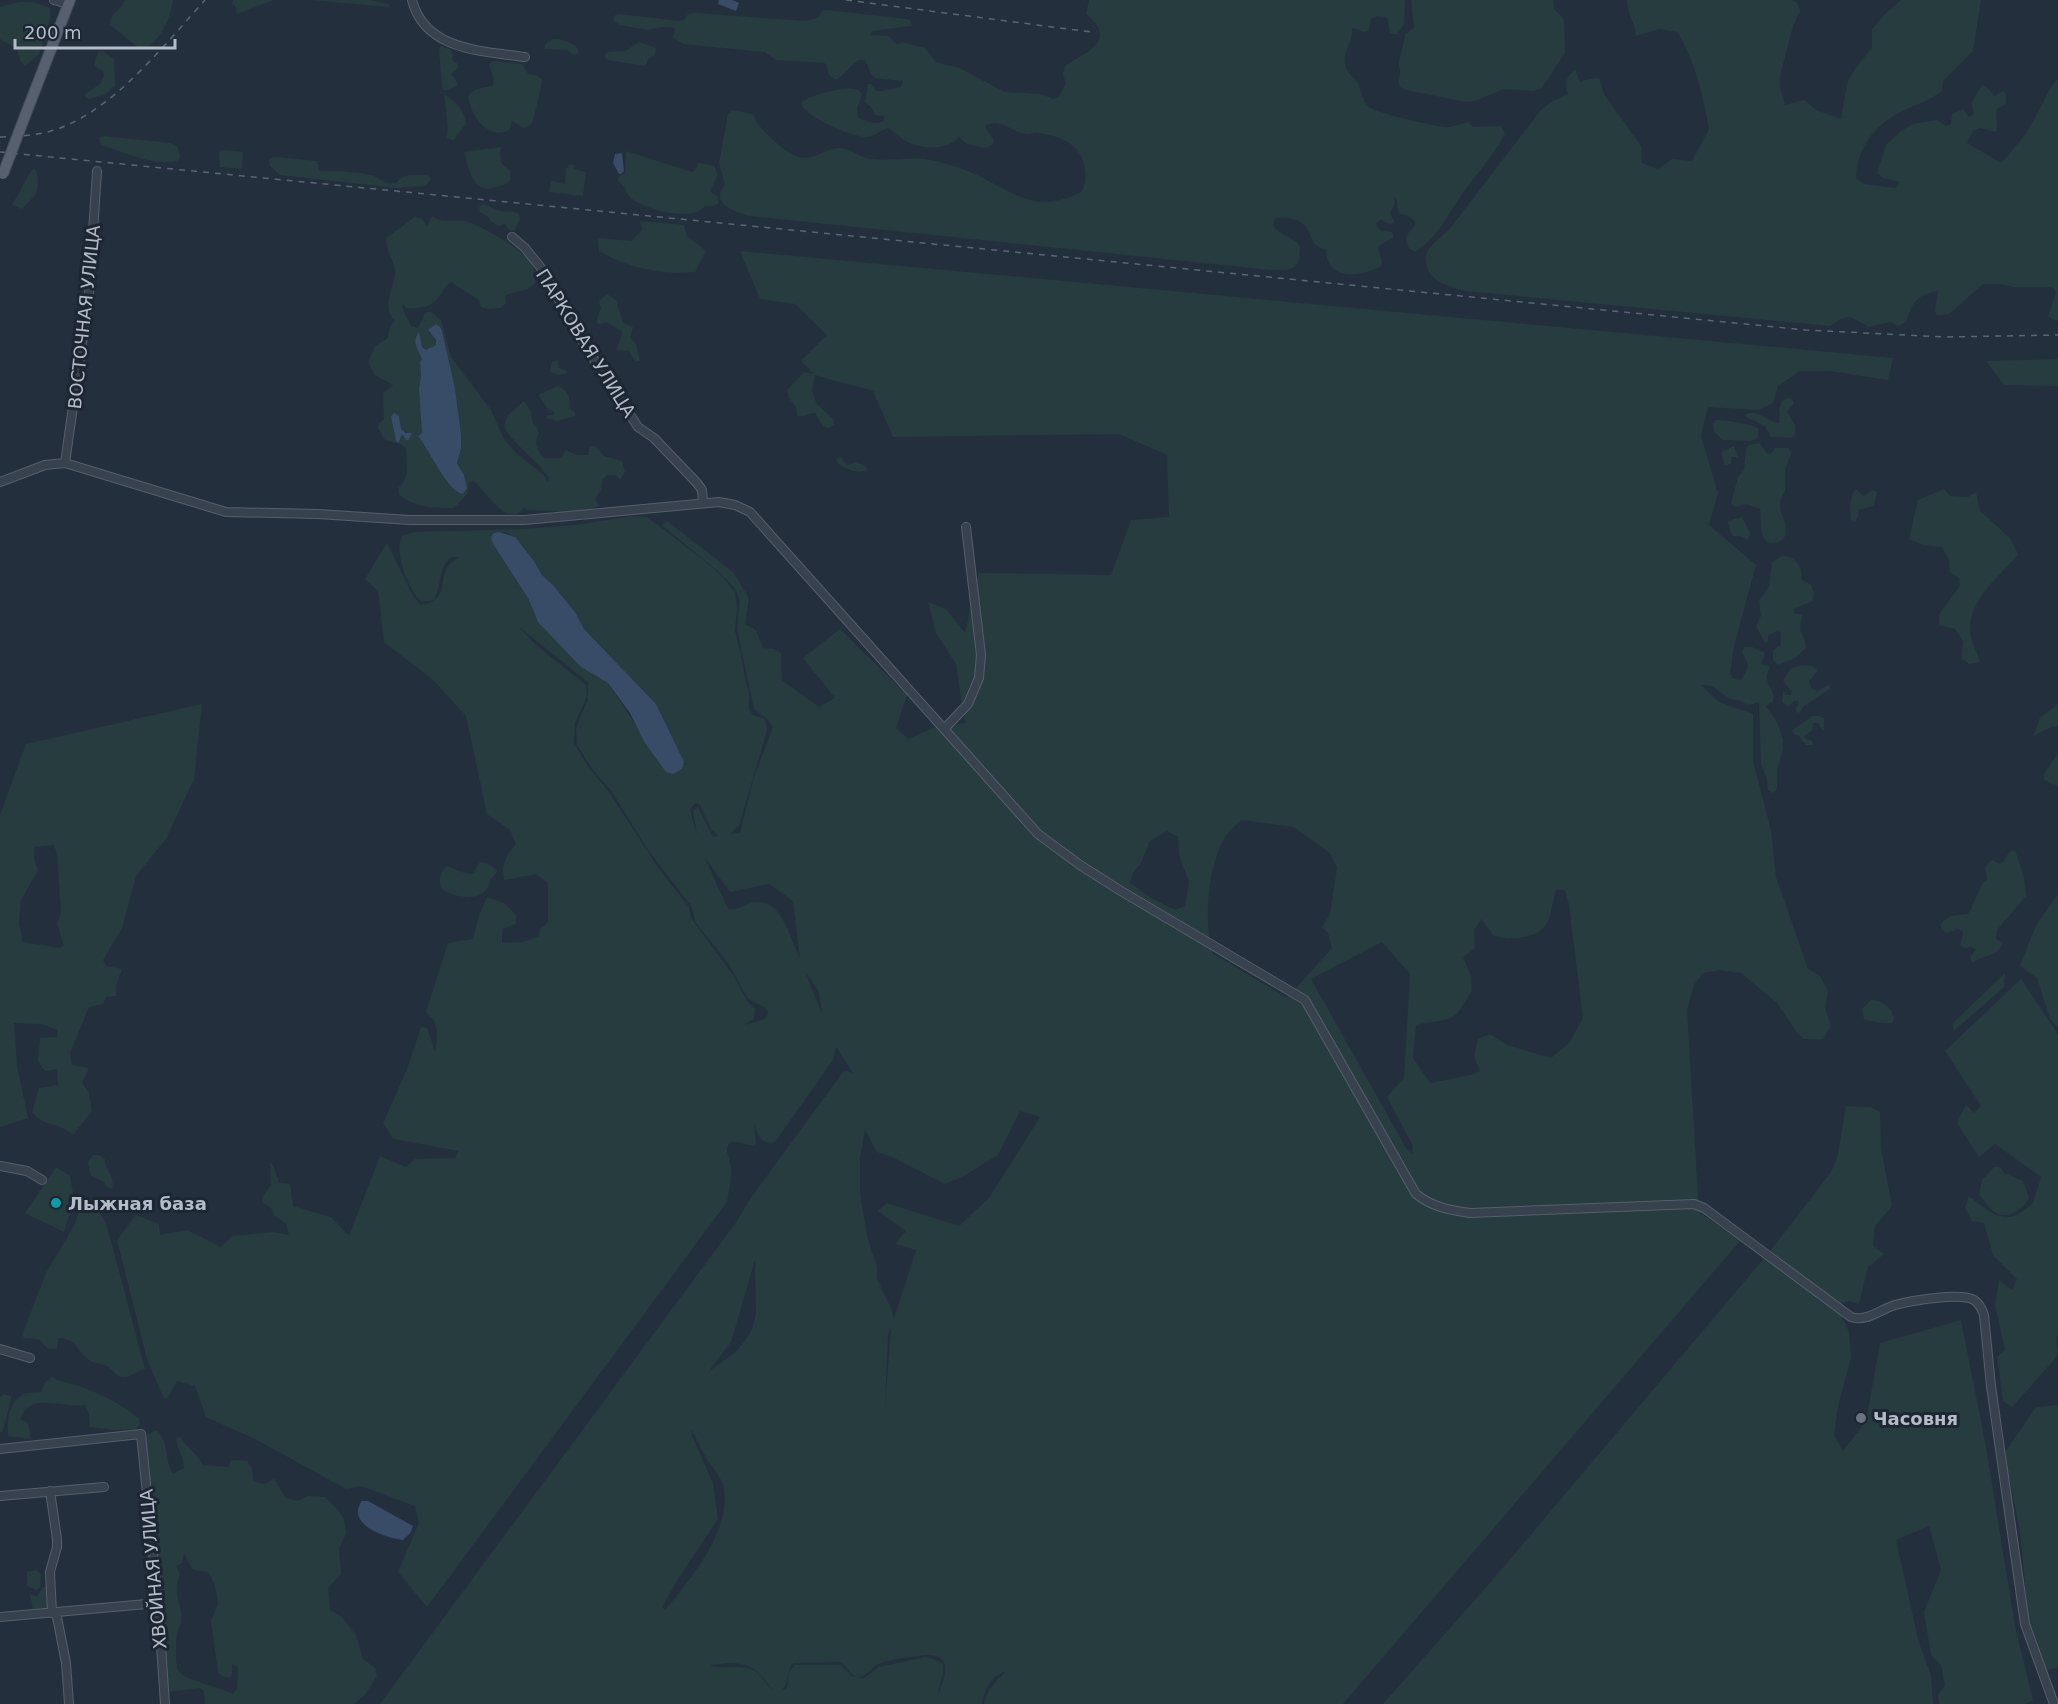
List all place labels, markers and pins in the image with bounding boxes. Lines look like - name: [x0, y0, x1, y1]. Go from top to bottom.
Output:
- place label: Лыжная база: [68, 1193, 207, 1214]
- marker: Лыжная база: [49, 1196, 63, 1210]
- place label: Часовня: [1873, 1408, 1958, 1429]
- marker: Часовня: [1854, 1411, 1868, 1425]

